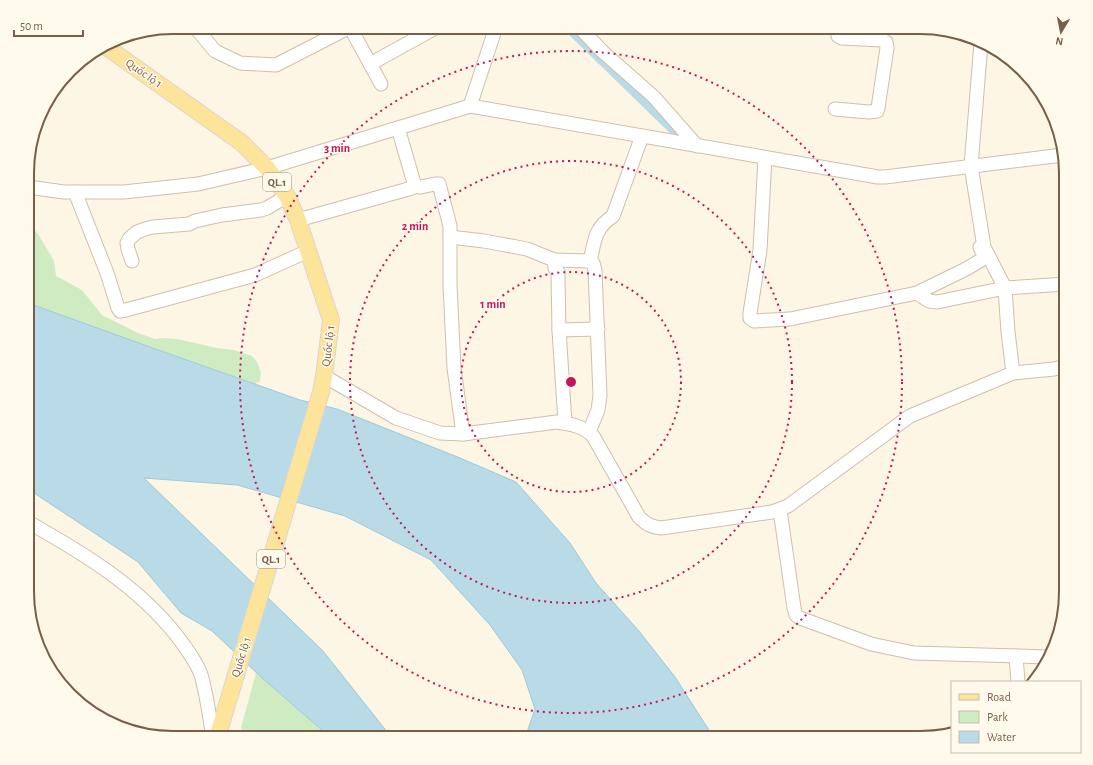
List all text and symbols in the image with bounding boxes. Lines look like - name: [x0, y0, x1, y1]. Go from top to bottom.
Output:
- scale bar: [14, 12, 83, 38]
- north arrow: [1041, 12, 1081, 52]
- text: 50 m: [20, 20, 43, 32]
- text: N: [1055, 35, 1064, 47]
- street label: Quốc lộ 1: [123, 56, 164, 91]
- text: 3 min: [324, 142, 350, 154]
- road number: QL.1: [263, 173, 291, 191]
- text: 2 min: [402, 220, 428, 232]
- text: 1 min: [480, 298, 506, 310]
- street label: Quốc lộ 1: [320, 325, 337, 367]
- centre of rings: [564, 375, 578, 389]
- road number: QL.1: [257, 550, 285, 568]
- street label: Quốc lộ 1: [229, 636, 254, 679]
- legend: [951, 681, 1081, 753]
- text: Road: [987, 691, 1011, 703]
- text: Park: [987, 711, 1008, 723]
- text: Water: [987, 731, 1016, 743]

